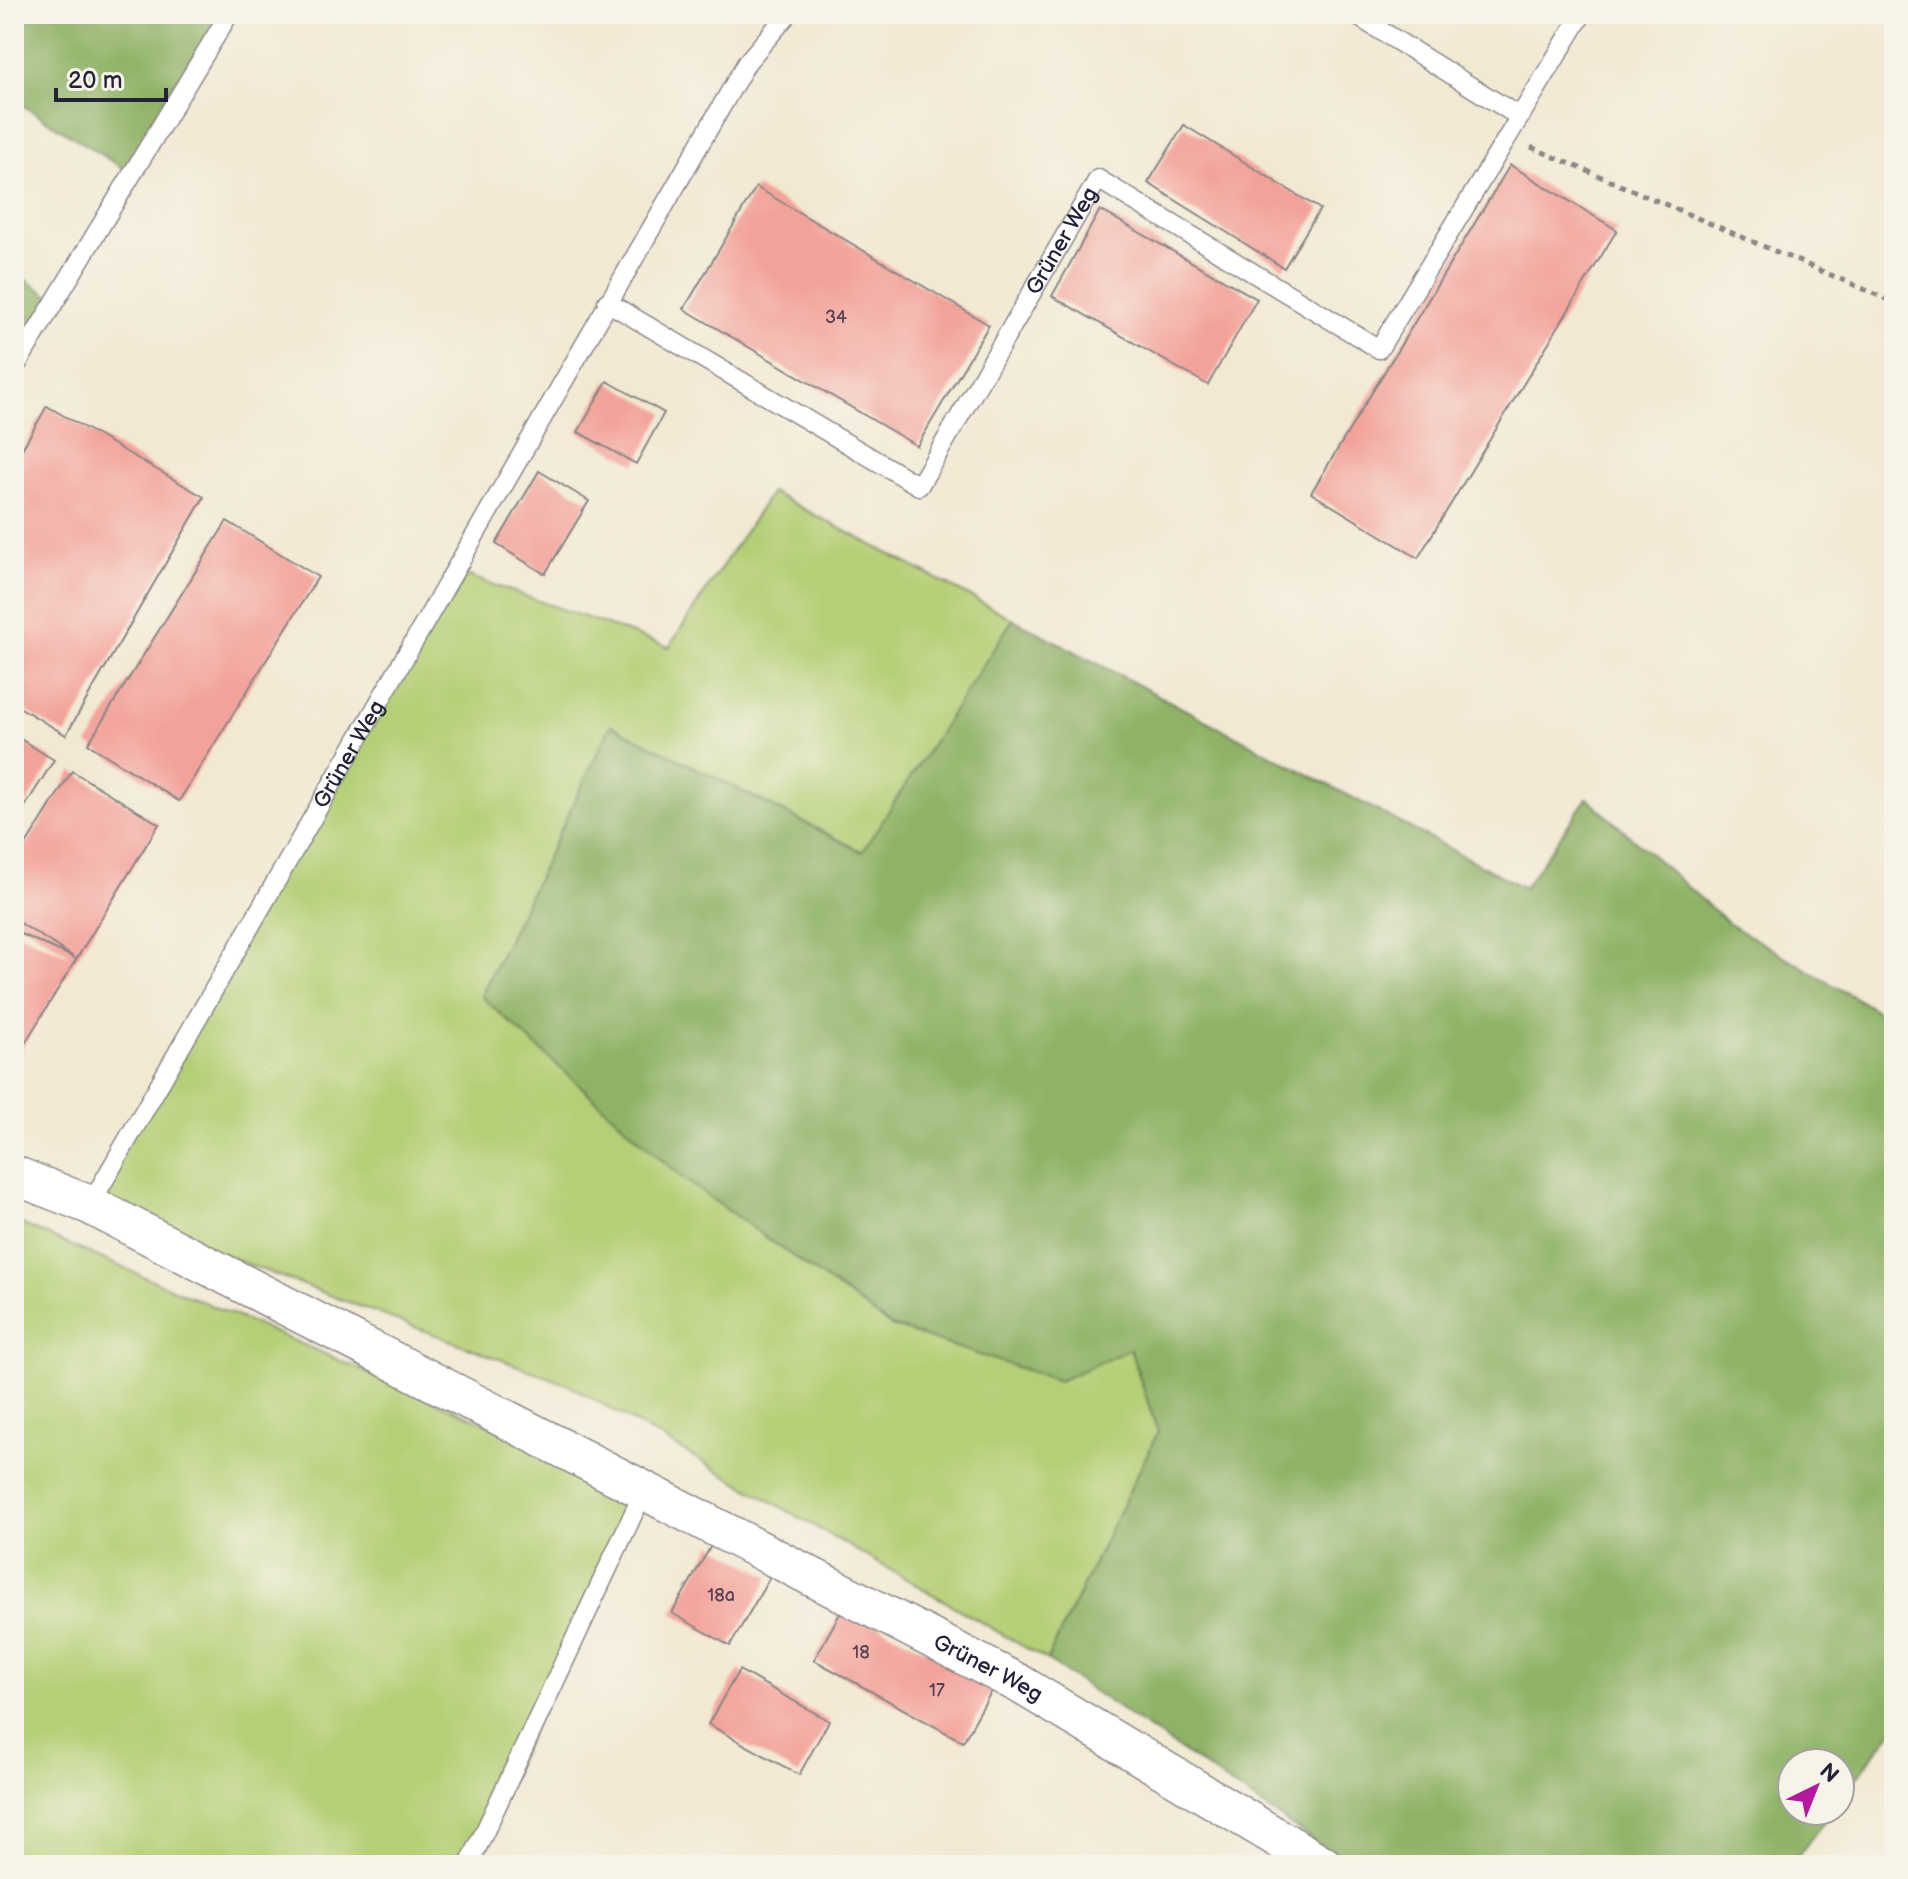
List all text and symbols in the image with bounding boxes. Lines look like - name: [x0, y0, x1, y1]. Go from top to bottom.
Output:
- scale bar: [56, 52, 166, 102]
- text: 20 m: [68, 66, 123, 95]
- street label: Grüner Weg: [1020, 182, 1104, 299]
- house number: 34: [825, 307, 847, 328]
- street label: Grüner Weg: [308, 695, 391, 813]
- house number: 18a: [707, 1585, 735, 1606]
- street label: Grüner Weg: [929, 1628, 1048, 1708]
- house number: 18: [852, 1642, 870, 1663]
- house number: 17: [929, 1680, 945, 1701]
- north arrow: [1776, 1747, 1856, 1827]
- text: N: [1813, 1758, 1844, 1789]

